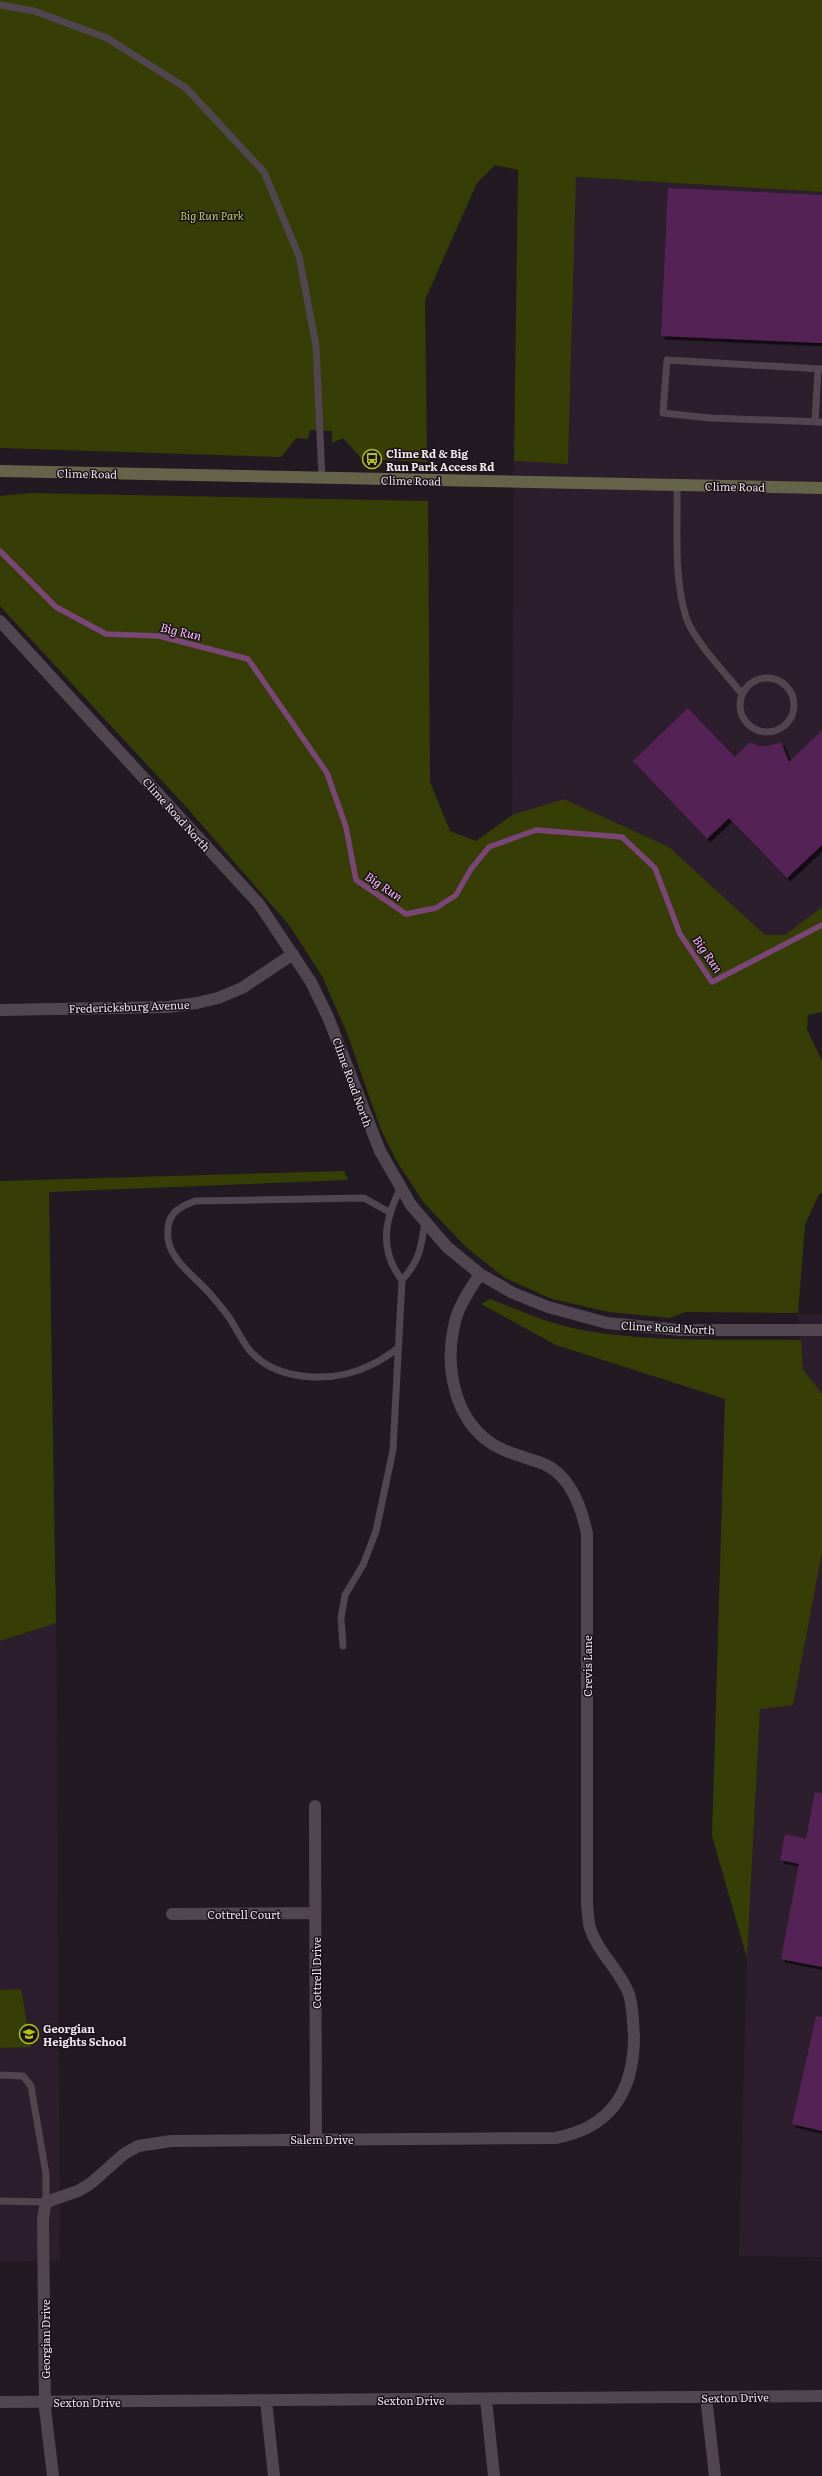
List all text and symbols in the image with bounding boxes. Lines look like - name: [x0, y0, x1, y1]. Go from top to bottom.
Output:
- park label: Big Run Park: [180, 207, 244, 223]
- place label: Clime Rd & Big Run Park Access Rd: [386, 445, 495, 474]
- bus stop icon: Clime Rd & Big Run Park Access Rd: [361, 448, 383, 470]
- street label: Clime Road: [57, 464, 117, 482]
- street label: Clime Road: [381, 471, 441, 489]
- street label: Clime Road: [705, 477, 765, 495]
- water label: Big Run: [159, 618, 203, 644]
- street label: Clime Road North: [140, 774, 214, 854]
- water label: Big Run: [362, 867, 406, 905]
- water label: Big Run: [689, 932, 727, 976]
- street label: Fredericksburg Avenue: [68, 996, 190, 1016]
- street label: Clime Road North: [329, 1035, 377, 1129]
- street label: Clime Road North: [621, 1317, 715, 1337]
- street label: Crevis Lane: [579, 1635, 595, 1697]
- street label: Cottrell Court: [207, 1906, 281, 1922]
- street label: Cottrell Drive: [308, 1937, 324, 2009]
- place label: Georgian Heights School: [43, 2020, 127, 2049]
- school or university icon: Georgian Heights School: [18, 2023, 40, 2045]
- street label: Salem Drive: [290, 2131, 354, 2147]
- street label: Georgian Drive: [37, 2299, 53, 2379]
- street label: Sexton Drive: [701, 2388, 769, 2406]
- street label: Sexton Drive: [377, 2392, 445, 2408]
- street label: Sexton Drive: [53, 2394, 121, 2410]

